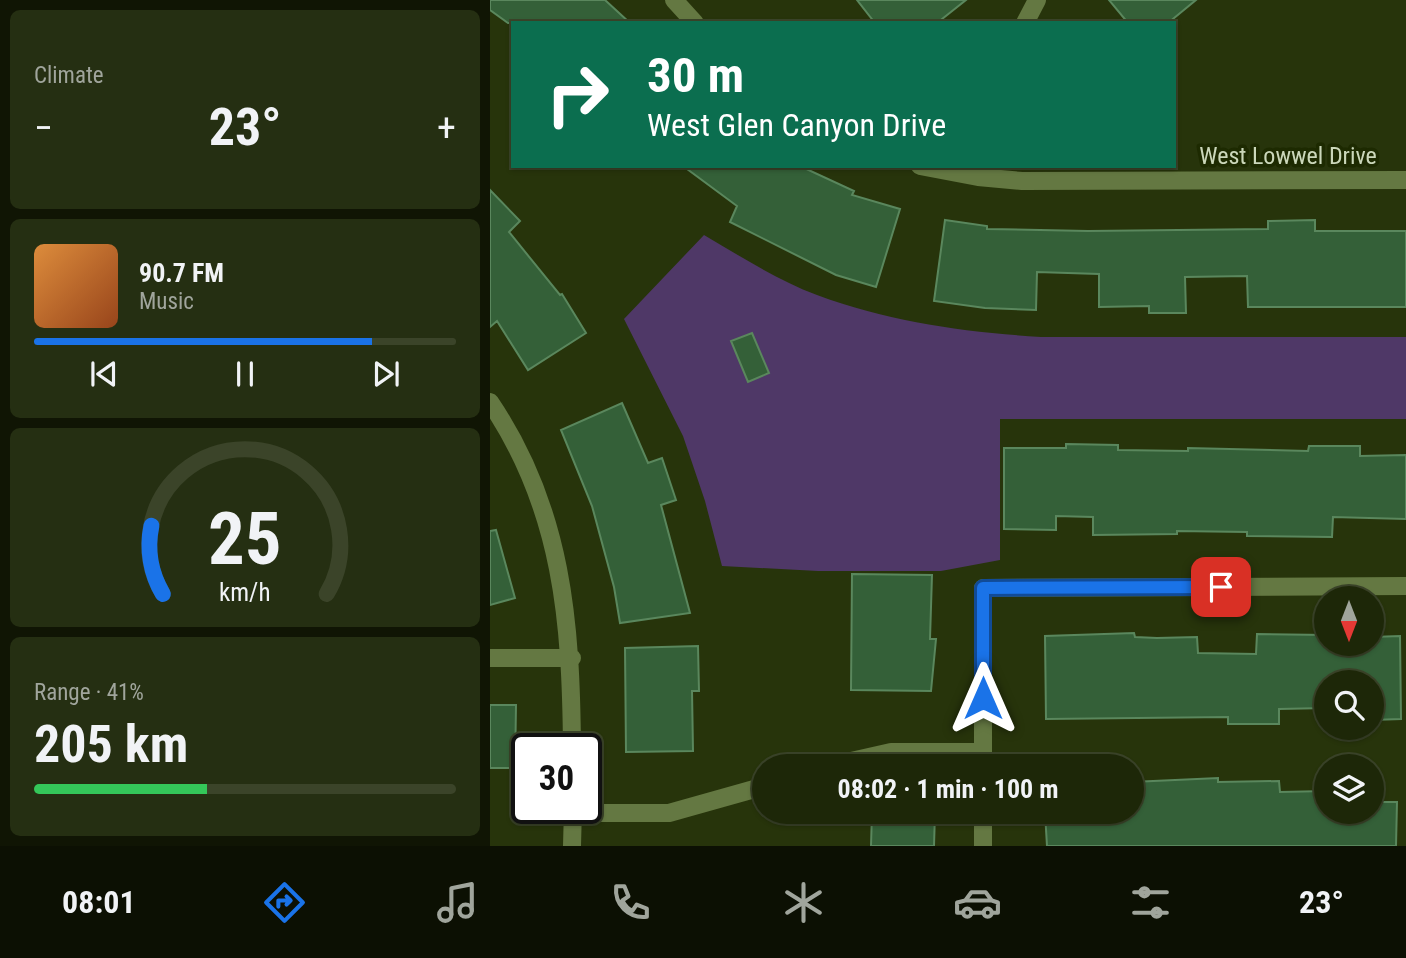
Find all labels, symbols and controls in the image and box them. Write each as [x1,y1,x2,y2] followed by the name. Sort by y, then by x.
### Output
[647,47,744,104] text: 30 m
[532,49,623,140] icon: right
[34,62,104,89] text: Climate
[209,97,281,158] text: 23°
[34,106,53,150] text: −
[437,106,456,150] text: +
[647,106,946,144] text: West Glen Canyon Drive
[1199,142,1377,170] street label: West Lowwel Drive
[139,258,224,288] text: 90.7 FM
[139,288,194,315] text: Music
[85,355,123,393] icon: previous
[226,355,264,393] icon: pause
[367,355,405,393] icon: next
[208,496,282,582] text: 25
[1191,557,1251,617] pin
[1202,568,1240,606] icon: arrive
[219,577,271,606] text: km/h
[1314,586,1384,656] north arrow
[1314,586,1384,824] map controls
[946,661,1020,735] position arrow
[1314,670,1384,740] button: search
[34,679,144,706] text: Range · 41%
[34,714,188,775] text: 205 km
[511,733,602,824] speed limit sign: 30
[1314,754,1384,824] button: layers
[838,774,1058,804] text: 08:02 · 1 min · 100 m
[260,878,309,927] icon: directions
[433,878,482,927] icon: music
[606,878,655,927] icon: phone
[779,878,828,927] icon: climate
[953,878,1002,927] icon: car
[1126,878,1175,927] icon: filters
[62,883,136,921] text: 08:01
[1299,883,1344,921] text: 23°

